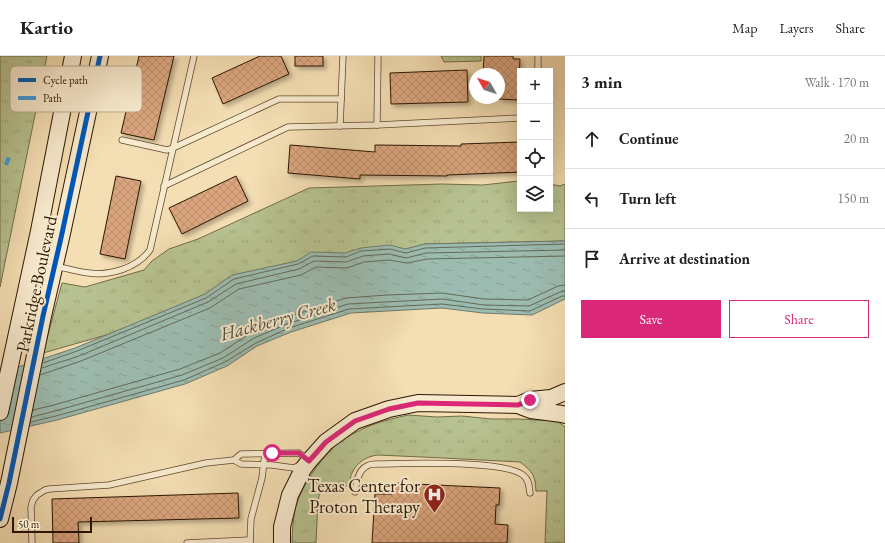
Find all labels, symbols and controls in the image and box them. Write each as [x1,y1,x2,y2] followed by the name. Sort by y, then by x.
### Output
[20,15,73,40] text: Kartio
[732,19,757,37] text: Map
[779,19,814,37] text: Layers
[836,19,865,37] text: Share
[10,66,142,112] legend
[469,68,505,104] north arrow
[517,68,553,212] map controls
[517,68,553,104] button: +
[581,71,622,93] text: 3 min
[43,73,88,87] text: Cycle path
[805,74,869,91] text: Walk · 170 m
[43,91,62,105] text: Path
[517,104,553,140] button: −
[581,128,603,150] icon: ahead
[619,129,679,148] text: Continue
[844,130,869,147] text: 20 m
[517,140,553,176] button: locate
[517,176,553,212] button: layers
[581,188,603,210] icon: left
[619,189,676,208] text: Turn left
[838,190,869,207] text: 150 m
[10,213,62,354] street label: Parkridge Boulevard
[581,248,603,270] icon: arrive
[619,249,750,268] text: Arrive at destination
[216,291,339,347] water label: Hackberry Creek
[581,300,721,338] button: Save
[729,300,869,338] button: Share
[521,391,539,409] route end
[263,444,281,462] route start
[307,474,420,518] place label: Texas Center for Proton Therapy
[422,482,448,515] hospital icon: Texas Center for Proton Therapy
[12,515,92,534] scale bar
[18,517,39,531] text: 50 m

